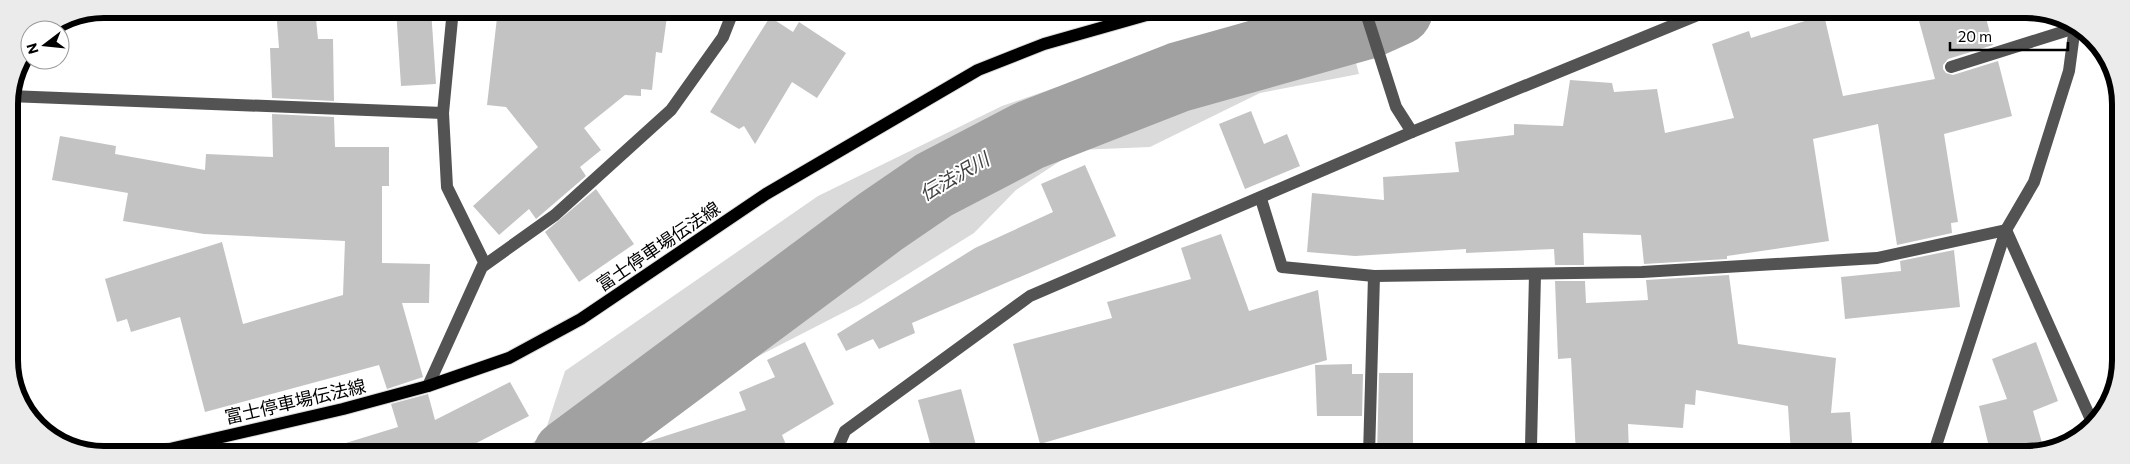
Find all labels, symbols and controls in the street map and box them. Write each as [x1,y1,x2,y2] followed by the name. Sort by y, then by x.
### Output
[20,20,70,70] north arrow
[1950,20,2068,52] scale bar
[1958,27,1992,45] text: 20 m
[22,41,42,56] text: N
[915,146,994,205] water label: 伝法沢川
[592,197,724,295] street label: 富士停車場伝法線
[222,374,368,428] street label: 富士停車場伝法線

